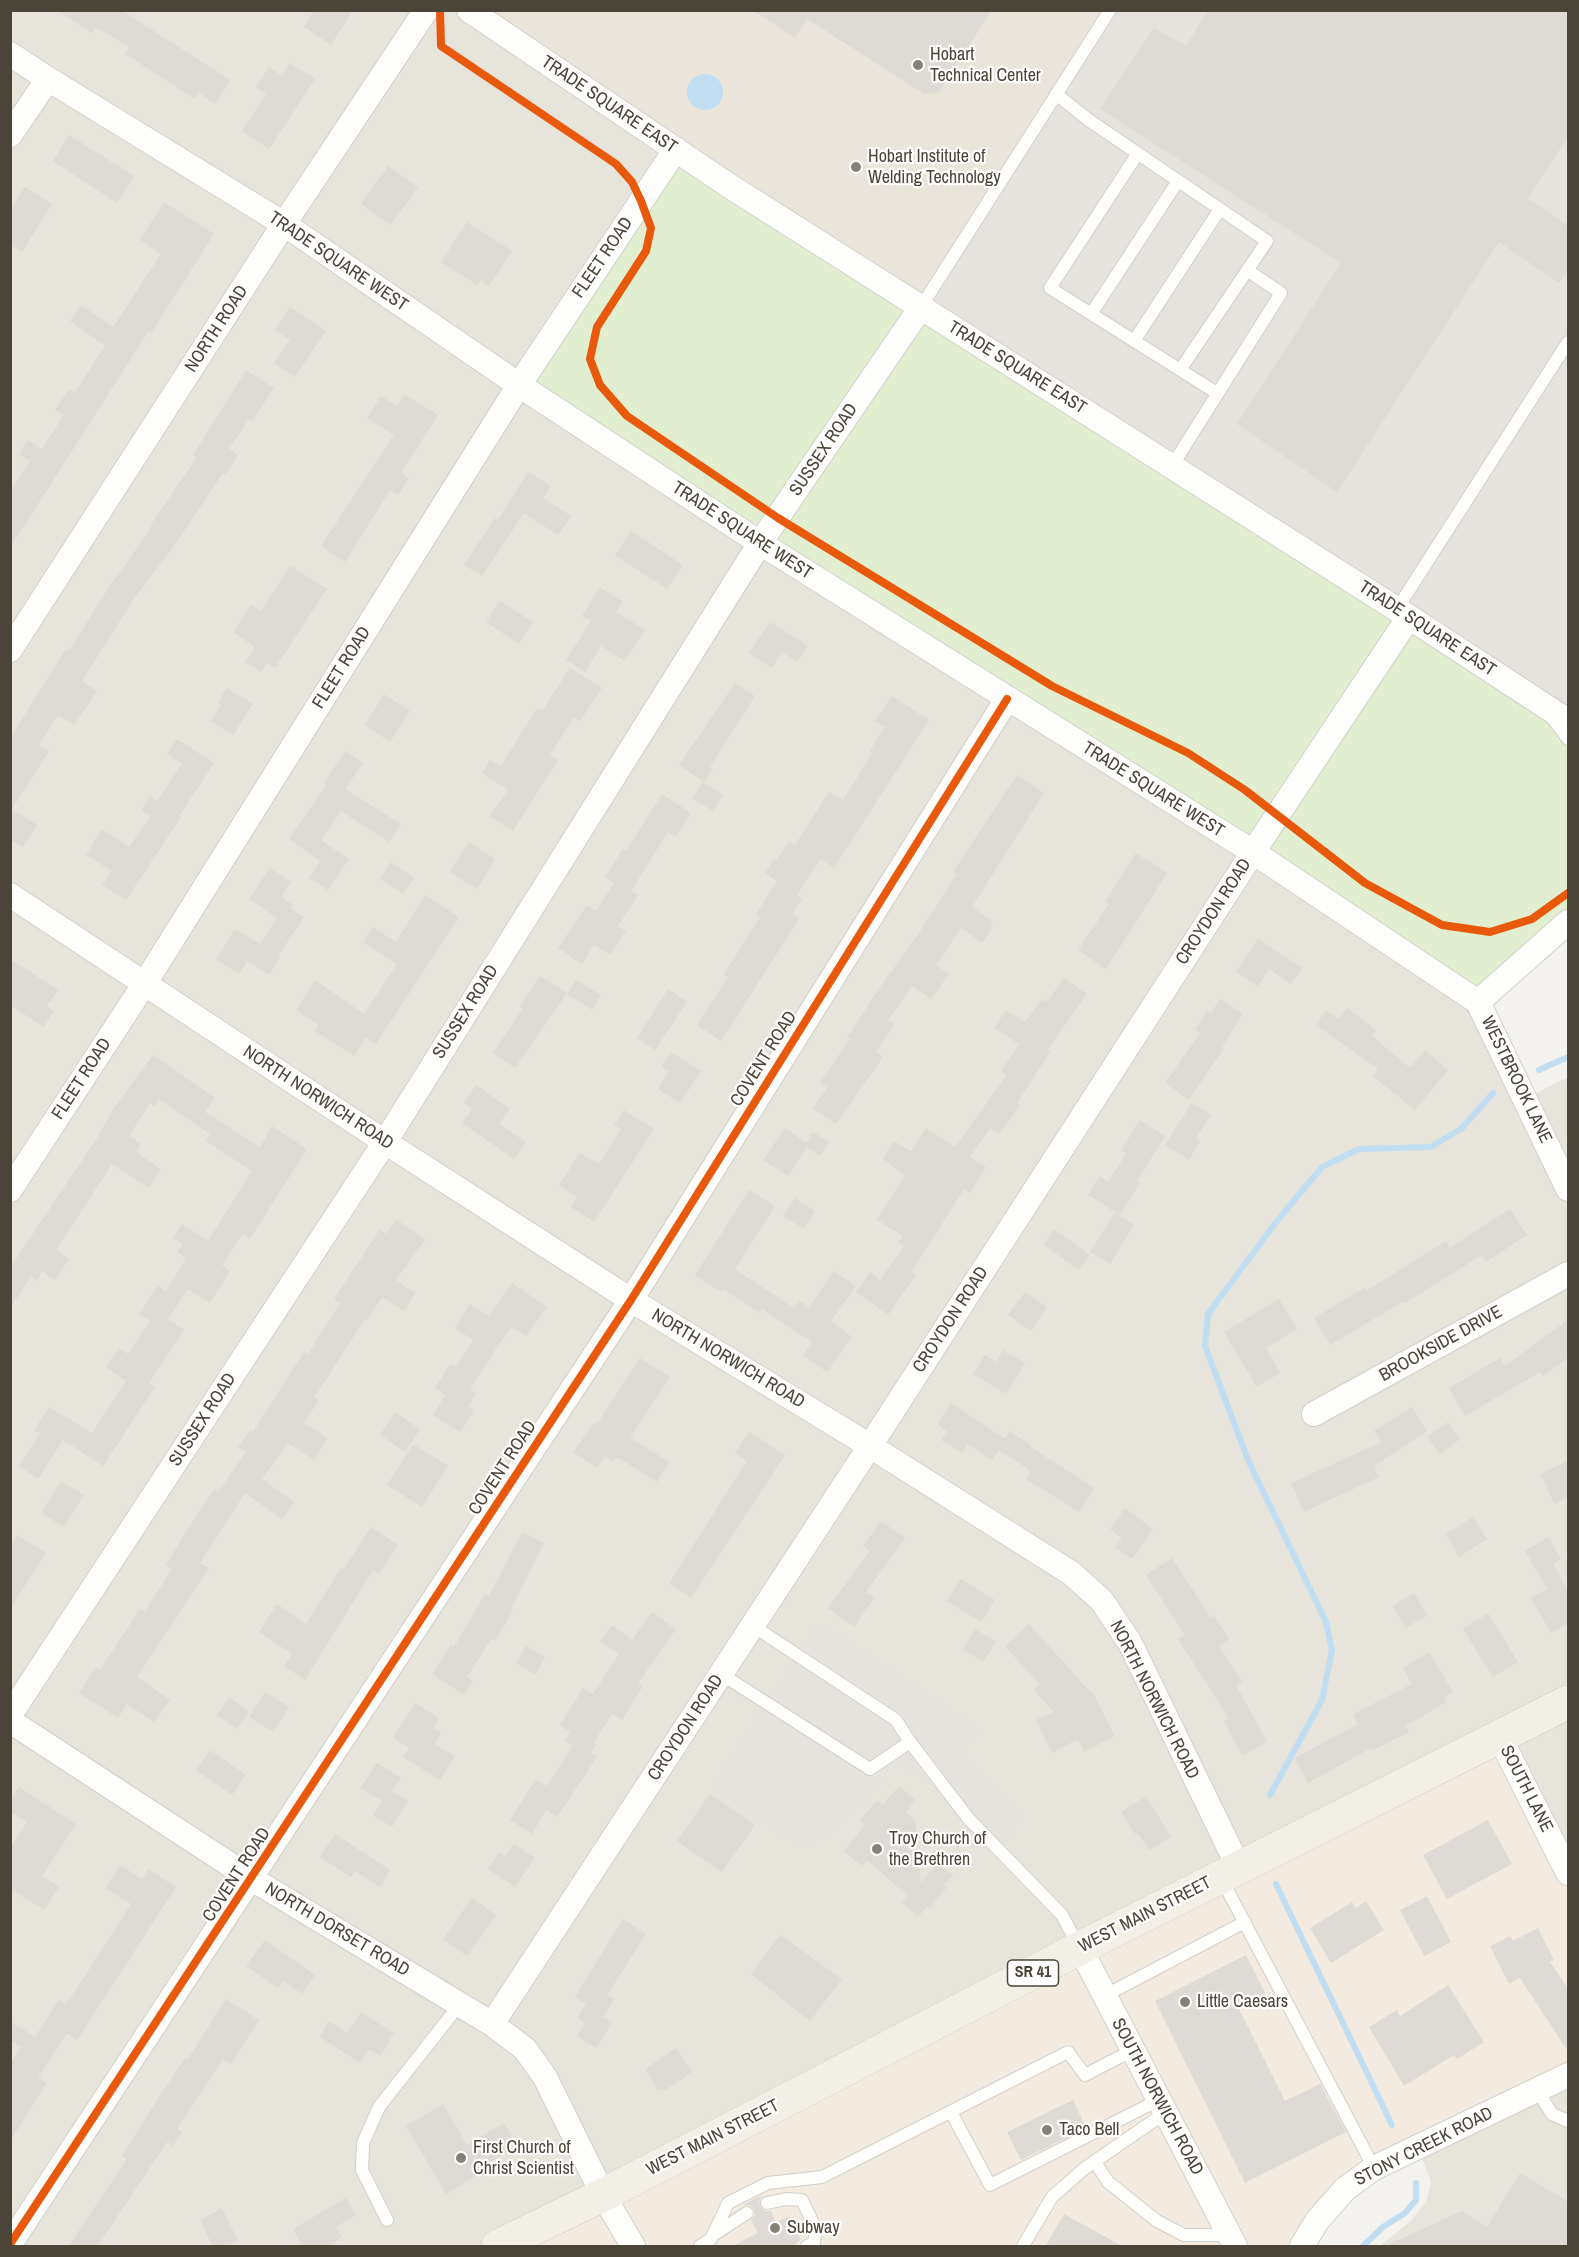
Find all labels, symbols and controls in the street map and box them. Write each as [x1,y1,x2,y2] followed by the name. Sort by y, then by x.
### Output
[930,44,1041,86] place label: Hobart Technical Center
[537,52,681,158] street label: TRADE SQUARE EAST
[911,58,925,72] marker: Hobart Technical Center
[868,146,1001,188] place label: Hobart Institute of Welding Technology
[849,160,863,174] marker: Hobart Institute of Welding Technology
[264,207,412,317] street label: TRADE SQUARE WEST
[568,214,638,302] street label: FLEET ROAD
[181,282,253,376] street label: NORTH ROAD
[944,317,1090,419] street label: TRADE SQUARE EAST
[785,400,863,500] street label: SUSSEX ROAD
[668,477,816,585] street label: TRADE SQUARE WEST
[1354,577,1500,681] street label: TRADE SQUARE EAST
[308,623,376,713] street label: FLEET ROAD
[1078,738,1228,842] street label: TRADE SQUARE WEST
[1172,855,1256,969] street label: CROYDON ROAD
[429,961,503,1063] street label: SUSSEX ROAD
[726,1007,802,1111] street label: COVENT ROAD
[1476,1013,1556,1147] street label: WESTBROOK LANE
[48,1034,116,1124] street label: FLEET ROAD
[239,1041,397,1155] street label: NORTH NORWICH ROAD
[909,1263,993,1377] street label: CROYDON ROAD
[1376,1301,1506,1387] street label: BROOKSIDE DRIVE
[647,1305,809,1413] street label: NORTH NORWICH ROAD
[165,1369,241,1471] street label: SUSSEX ROAD
[464,1417,542,1519] street label: COVENT ROAD
[1105,1617,1203,1783] street label: NORTH NORWICH ROAD
[644,1671,728,1785] street label: CROYDON ROAD
[1495,1742,1557,1836] street label: SOUTH LANE
[198,1824,276,1926] street label: COVENT ROAD
[889,1828,986,1870] place label: Troy Church of the Brethren
[870,1842,884,1856] marker: Troy Church of the Brethren
[1075,1872,1215,1958] street label: WEST MAIN STREET
[261,1878,413,1982] street label: NORTH DORSET ROAD
[1008,1960,1058,1986] road number: SR 41
[1197,1991,1288,2013] place label: Little Caesars
[1178,1995,1192,2009] marker: Little Caesars
[1107,2015,1207,2179] street label: SOUTH NORWICH ROAD
[643,2095,783,2181] street label: WEST MAIN STREET
[1351,2103,1497,2191] street label: STONY CREEK ROAD
[1059,2119,1119,2141] place label: Taco Bell
[1040,2123,1054,2137] marker: Taco Bell
[473,2137,574,2180] place label: First Church of Christ Scientist
[454,2151,468,2165] marker: First Church of Christ Scientist
[787,2217,840,2239] place label: Subway
[768,2221,782,2235] marker: Subway

